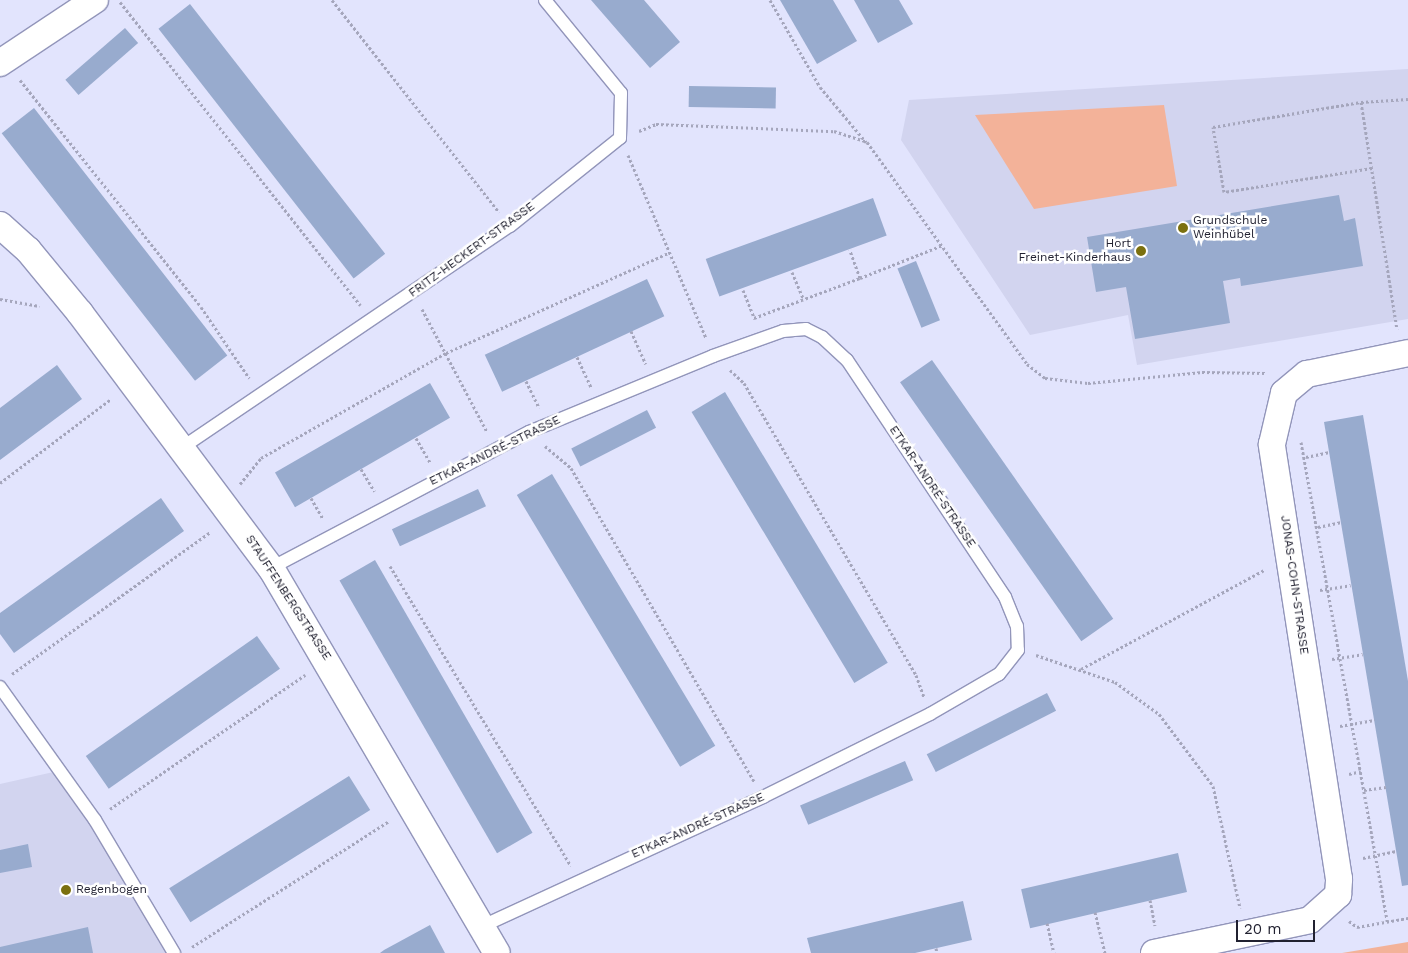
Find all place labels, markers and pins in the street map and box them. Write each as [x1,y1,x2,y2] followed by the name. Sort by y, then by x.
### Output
[1193,214,1267,242] place label: Grundschule Weinhübel
[1177,222,1189,234] marker: Grundschule Weinhübel
[1018,237,1131,265] place label: Hort Freinet-Kinderhaus
[1135,245,1147,257] marker: Hort Freinet-Kinderhaus
[76,883,147,897] place label: Regenbogen
[60,884,72,896] marker: Regenbogen

